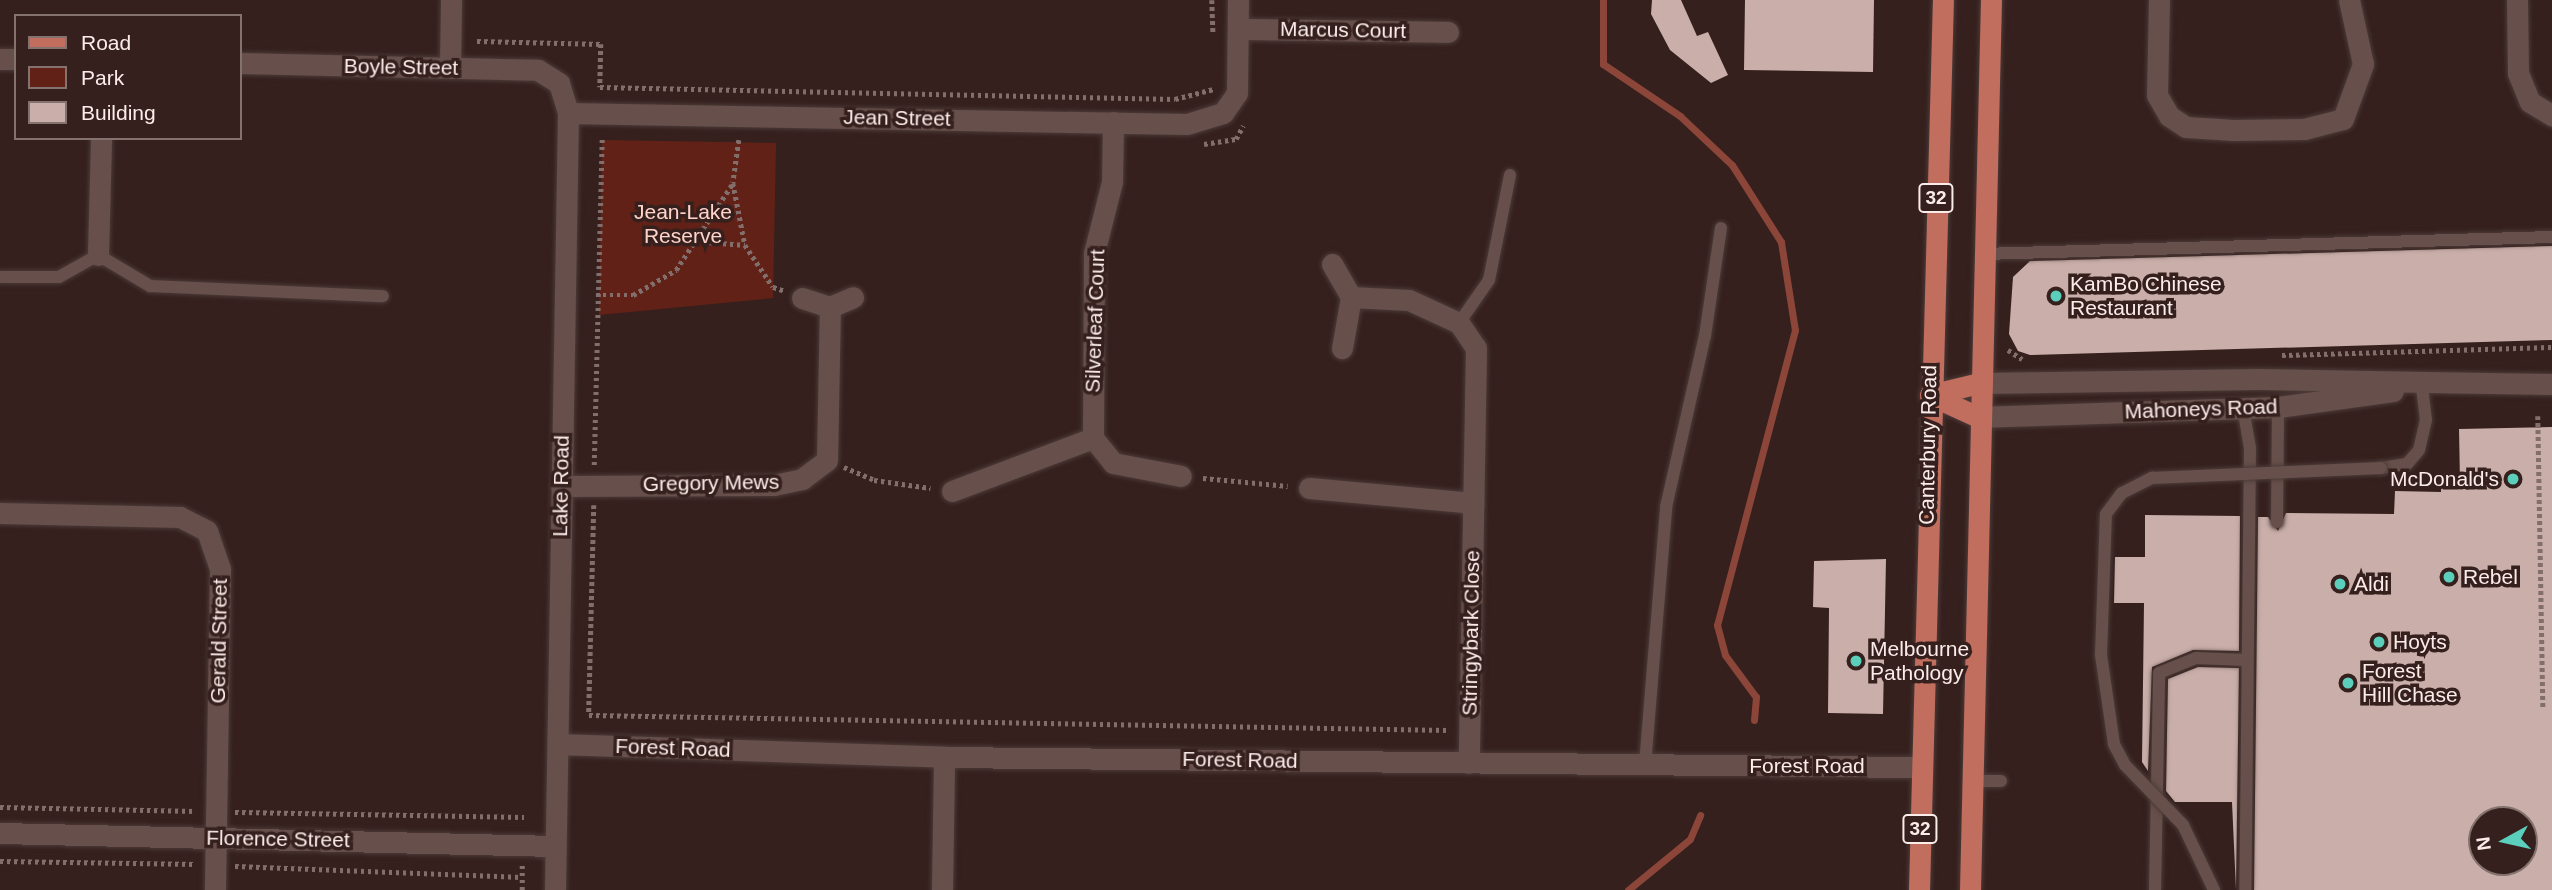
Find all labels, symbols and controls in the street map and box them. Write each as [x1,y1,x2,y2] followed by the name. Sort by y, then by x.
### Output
[14,14,242,140] legend
[1280,16,1406,44] street label: Marcus Court
[81,31,131,54] text: Road
[344,53,458,81] street label: Boyle Street
[81,66,124,89] text: Park
[81,101,156,124] text: Building
[843,104,951,132] street label: Jean Street
[1917,182,1955,214] road number: 32
[634,199,732,249] park label: Jean-Lake Reserve
[1080,249,1110,393] street label: Silverleaf Court
[2070,271,2222,321] place label: KamBo Chinese Restaurant
[2048,288,2064,304] marker: KamBo Chinese Restaurant
[1914,365,1942,525] street label: Canterbury Road
[2124,394,2278,424] street label: Mahoneys Road
[548,435,574,537] street label: Lake Road
[2390,466,2499,492] place label: McDonald's
[643,469,779,497] street label: Gregory Mews
[2505,471,2521,487] marker: McDonald's
[1457,550,1485,716] street label: Stringybark Close
[2463,564,2518,590] place label: Rebel
[2441,569,2457,585] marker: Rebel
[2354,571,2389,597] place label: Aldi
[2332,576,2348,592] marker: Aldi
[205,578,233,704] street label: Gerald Street
[2393,629,2447,655] place label: Hoyts
[2371,634,2387,650] marker: Hoyts
[1870,636,1969,686] place label: Melbourne Pathology
[1848,653,1864,669] marker: Melbourne Pathology
[2362,658,2458,708] place label: Forest Hill Chase
[2340,675,2356,691] marker: Forest Hill Chase
[615,733,731,763] street label: Forest Road
[1182,746,1298,774] street label: Forest Road
[1749,753,1865,779] street label: Forest Road
[2468,806,2538,876] north arrow
[1901,814,1939,844] road number: 32
[206,825,350,853] street label: Florence Street
[2472,835,2495,852] text: N

